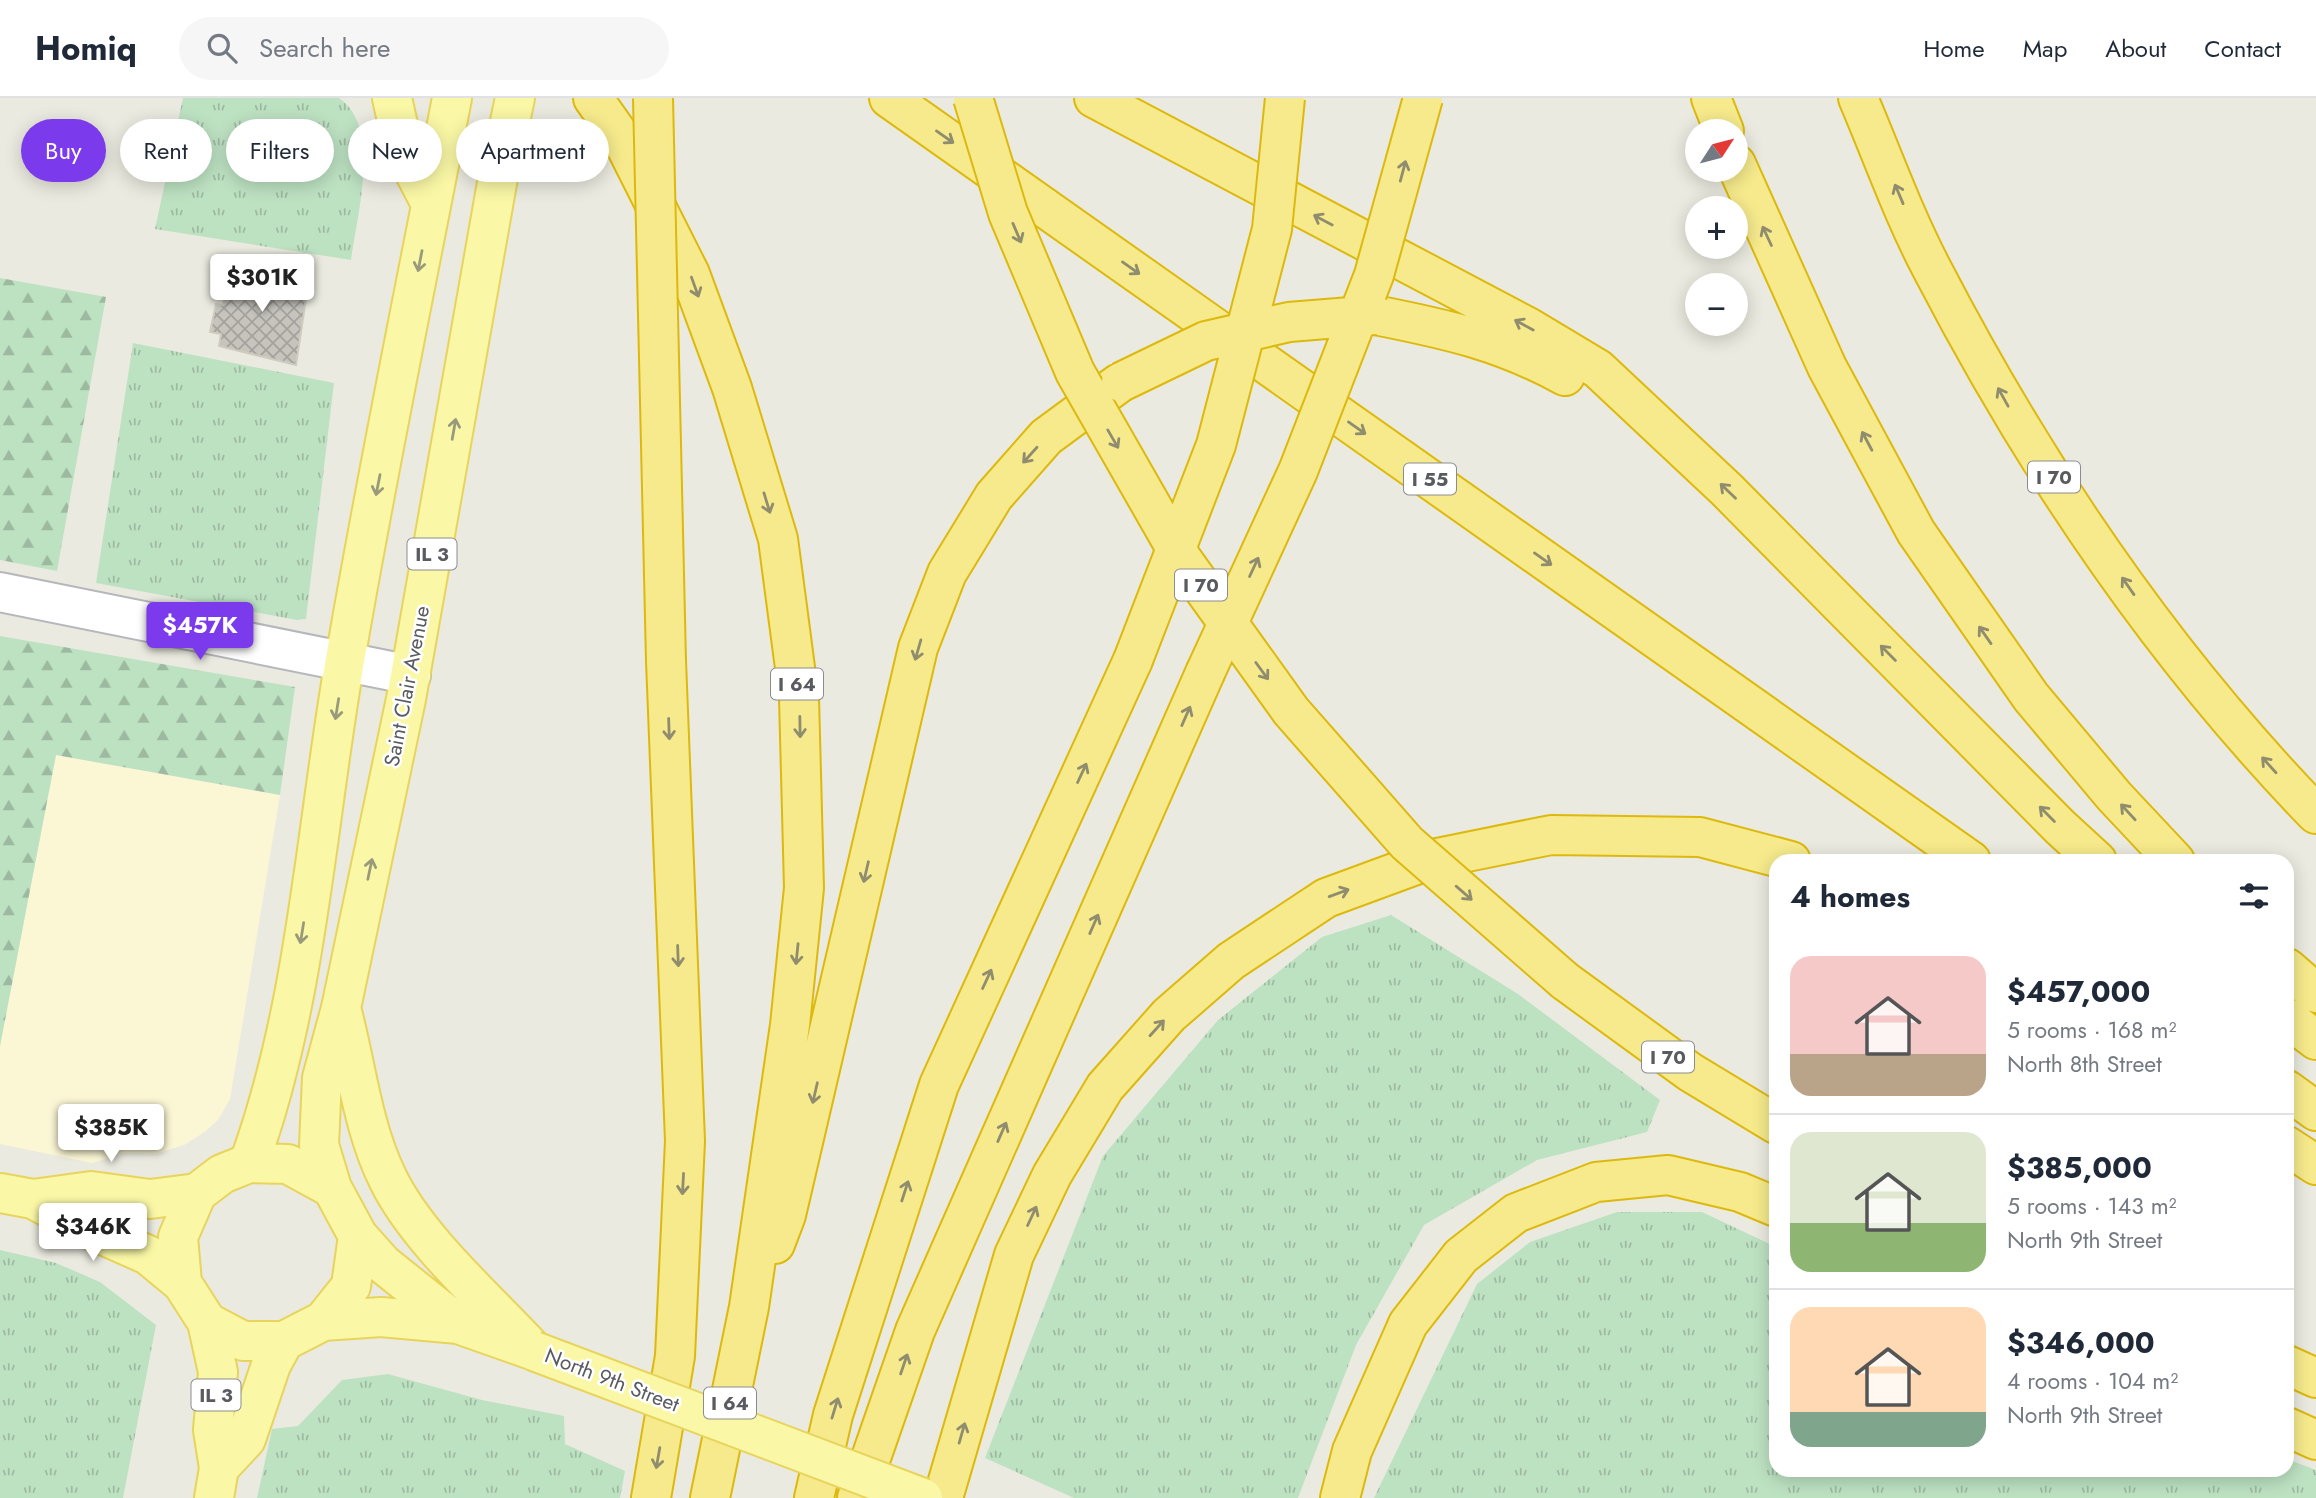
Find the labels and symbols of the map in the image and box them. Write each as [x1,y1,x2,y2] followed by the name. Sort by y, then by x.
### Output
[1685,119,1748,182] north arrow
[935,130,954,144] one-way arrow
[1397,160,1410,183] one-way arrow
[1892,184,1905,205] one-way arrow
[1313,212,1334,226] one-way arrow
[1011,222,1024,243] one-way arrow
[1760,226,1773,248] one-way arrow
[413,249,427,272] one-way arrow
[213,254,311,314] pin: $301K
[1121,261,1140,275] one-way arrow
[690,275,702,297] one-way arrow
[1515,318,1535,332] one-way arrow
[1996,387,2010,407] one-way arrow
[448,418,461,441] one-way arrow
[1347,421,1366,435] one-way arrow
[1106,428,1120,448] one-way arrow
[1860,431,1873,452] one-way arrow
[1022,446,1039,463] one-way arrow
[2028,462,2080,492] road number: I 70
[1404,464,1456,494] road number: I 55
[371,473,384,496] one-way arrow
[1719,482,1736,499] one-way arrow
[761,491,774,513] one-way arrow
[408,538,457,569] road number: IL 3
[1533,552,1552,566] one-way arrow
[1248,556,1261,578] one-way arrow
[1175,570,1227,600] road number: I 70
[2121,577,2135,596] one-way arrow
[151,602,249,662] pin: $457K
[377,603,437,769] street label: Saint Clair Avenue
[1978,626,1992,645] one-way arrow
[911,639,924,661] one-way arrow
[1879,644,1896,661] one-way arrow
[1255,661,1270,680] one-way arrow
[771,668,823,699] road number: I 64
[330,697,343,719] one-way arrow
[1180,706,1193,727] one-way arrow
[793,715,807,738] one-way arrow
[662,717,675,740] one-way arrow
[2261,756,2277,774] one-way arrow
[1076,762,1089,784] one-way arrow
[2120,803,2136,821] one-way arrow
[2039,806,2056,823] one-way arrow
[364,858,378,881] one-way arrow
[859,860,872,882] one-way arrow
[1455,885,1473,901] one-way arrow
[1327,886,1349,898] one-way arrow
[1088,914,1101,935] one-way arrow
[295,921,308,944] one-way arrow
[790,942,803,965] one-way arrow
[671,945,684,968] one-way arrow
[981,969,994,991] one-way arrow
[1149,1020,1166,1037] one-way arrow
[1642,1042,1694,1072] road number: I 70
[807,1081,821,1104] one-way arrow
[62,1104,160,1164] pin: $385K
[996,1122,1009,1143] one-way arrow
[677,1172,690,1195] one-way arrow
[899,1180,912,1202] one-way arrow
[44,1204,142,1263] pin: $346K
[1026,1206,1039,1228] one-way arrow
[540,1341,684,1419] street label: North 9th Street
[898,1353,911,1375] one-way arrow
[192,1380,241,1410] road number: IL 3
[704,1387,756,1418] road number: I 64
[830,1397,843,1419] one-way arrow
[957,1422,970,1444] one-way arrow
[651,1447,664,1469] one-way arrow

